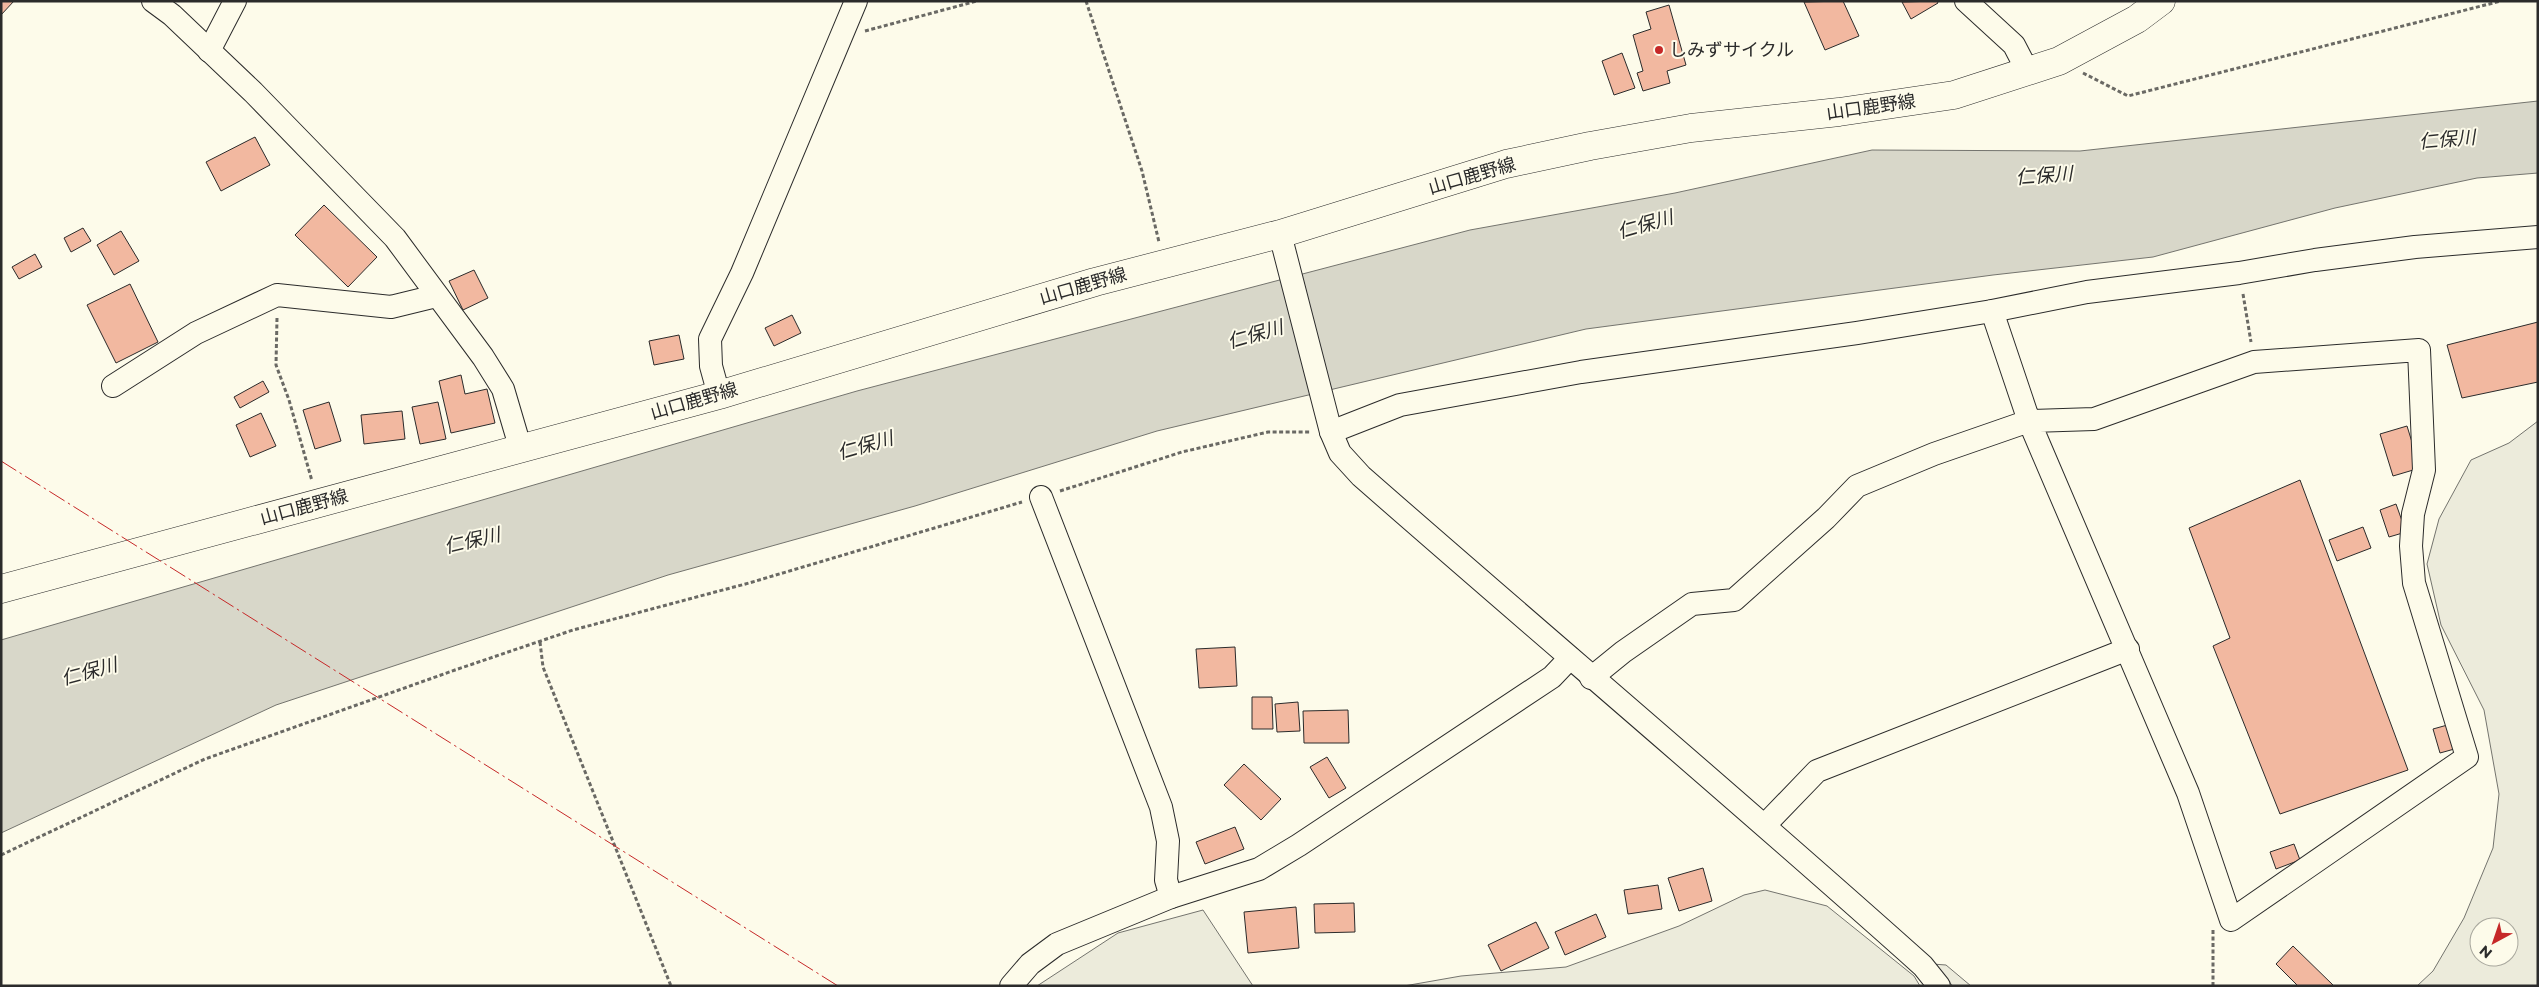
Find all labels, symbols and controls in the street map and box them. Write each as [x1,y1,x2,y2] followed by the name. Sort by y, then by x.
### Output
[1669,39,1794,61] place label: しみずサイクル
[1653,44,1665,56] marker: しみずサイクル
[1825,90,1917,124] street label: 山口鹿野線
[2418,125,2478,153] water label: 仁保川
[1426,153,1518,199] street label: 山口鹿野線
[2015,162,2075,189] water label: 仁保川
[1615,205,1678,243] water label: 仁保川
[1037,263,1129,309] street label: 山口鹿野線
[1225,315,1288,353] water label: 仁保川
[648,378,740,424] street label: 山口鹿野線
[835,426,898,464] water label: 仁保川
[258,485,350,529] street label: 山口鹿野線
[442,522,504,558] water label: 仁保川
[59,652,122,690] water label: 仁保川
[2469,917,2519,967] north arrow
[2476,941,2496,962] text: N

